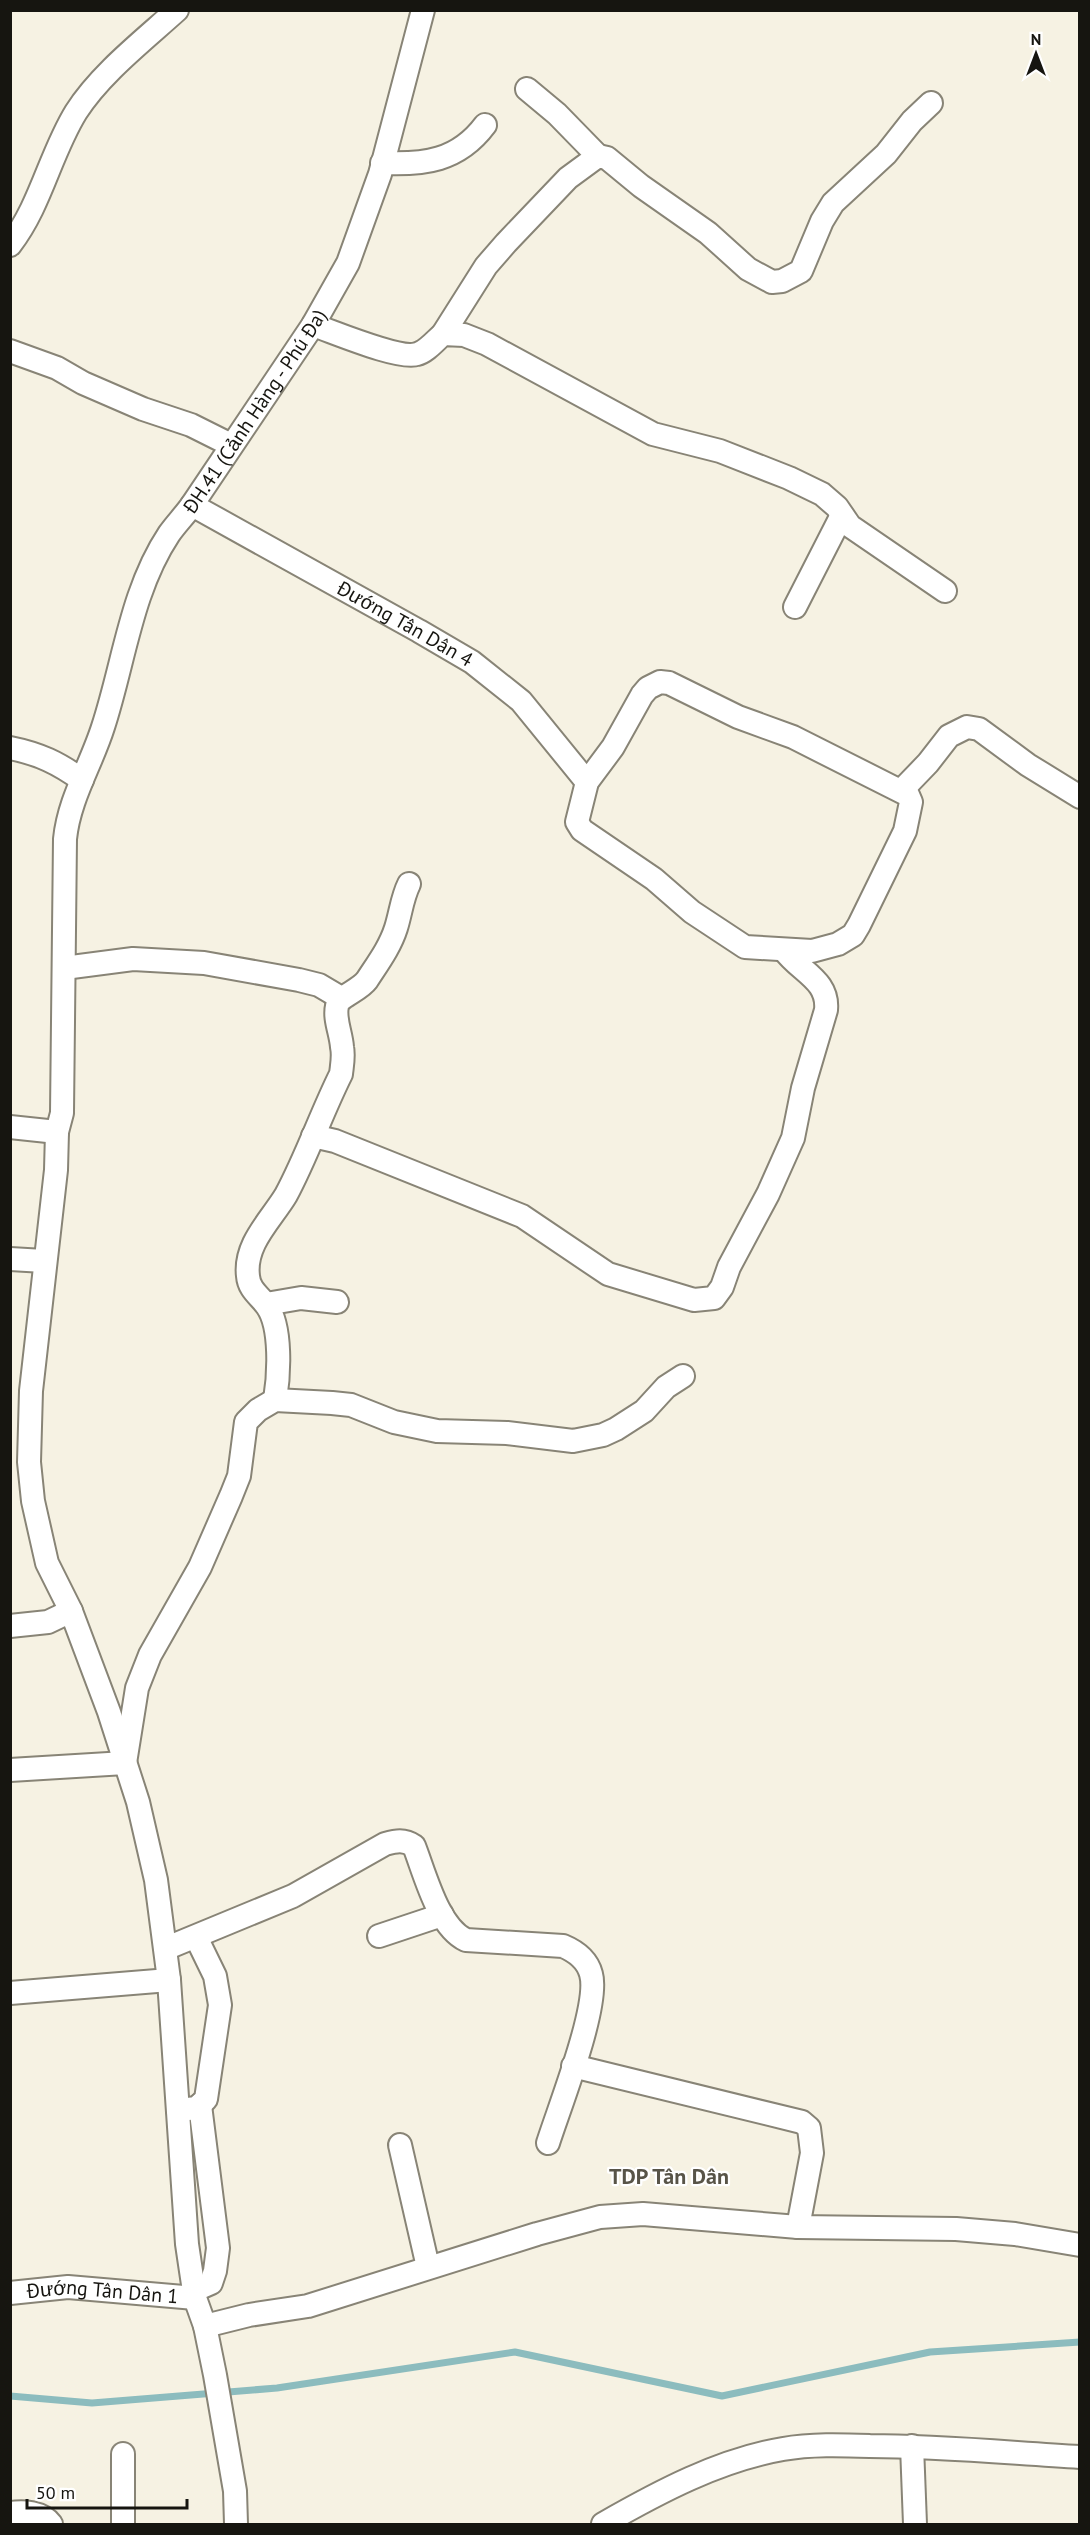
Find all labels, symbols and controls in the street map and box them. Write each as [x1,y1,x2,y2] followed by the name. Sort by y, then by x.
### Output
[1006,24,1066,84] north arrow
[1031,29,1041,49] text: N
[177,305,332,519] street label: ĐH.41 (Cảnh Hàng - Phú Đa)
[332,575,478,673] street label: Đướng Tân Dân 4
[609,2162,729,2190] district label: TDP Tân Dân
[25,2274,179,2310] street label: Đướng Tân Dân 1
[27,2472,188,2510] scale bar
[36,2481,75,2504] text: 50 m

